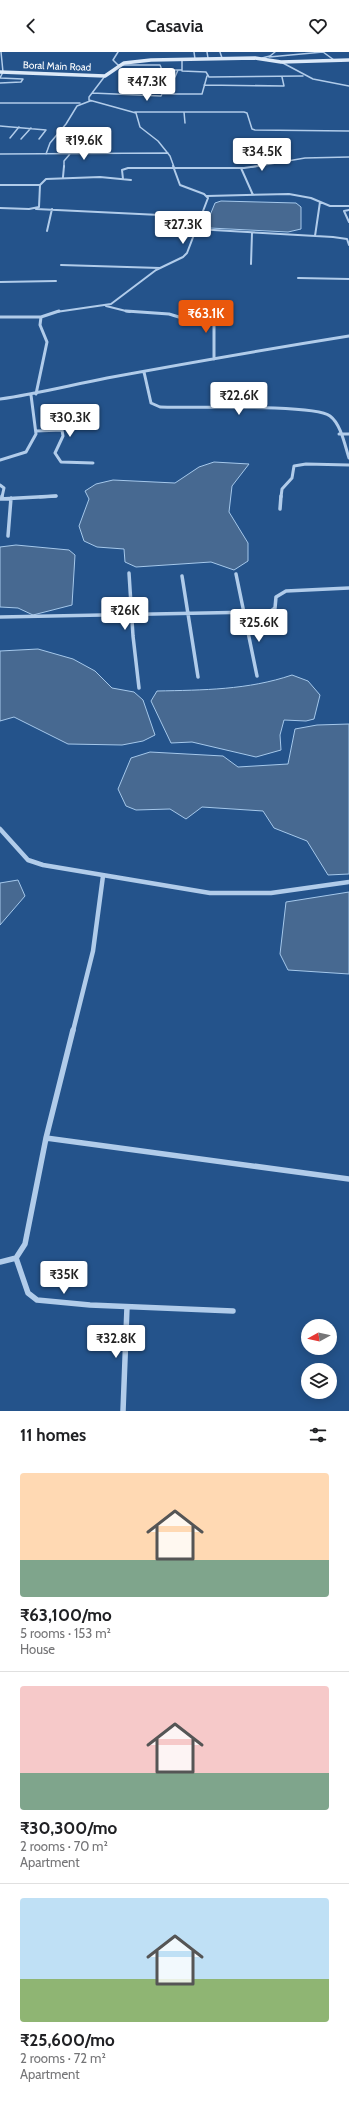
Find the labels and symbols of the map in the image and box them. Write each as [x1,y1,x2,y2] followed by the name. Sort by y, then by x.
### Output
[23,58,91,74] street label: Boral Main Road
[114,68,180,102] pin: ₹47.3K
[51,127,117,161] pin: ₹19.6K
[229,138,295,172] pin: ₹34.5K
[150,211,216,245] pin: ₹27.3K
[173,300,239,334] pin: ₹63.1K
[206,382,272,416] pin: ₹22.6K
[37,404,103,438] pin: ₹30.3K
[101,597,149,631] pin: ₹26K
[226,609,292,643] pin: ₹25.6K
[40,1261,88,1295] pin: ₹35K
[301,1319,337,1355] north arrow
[83,1325,149,1359] pin: ₹32.8K

